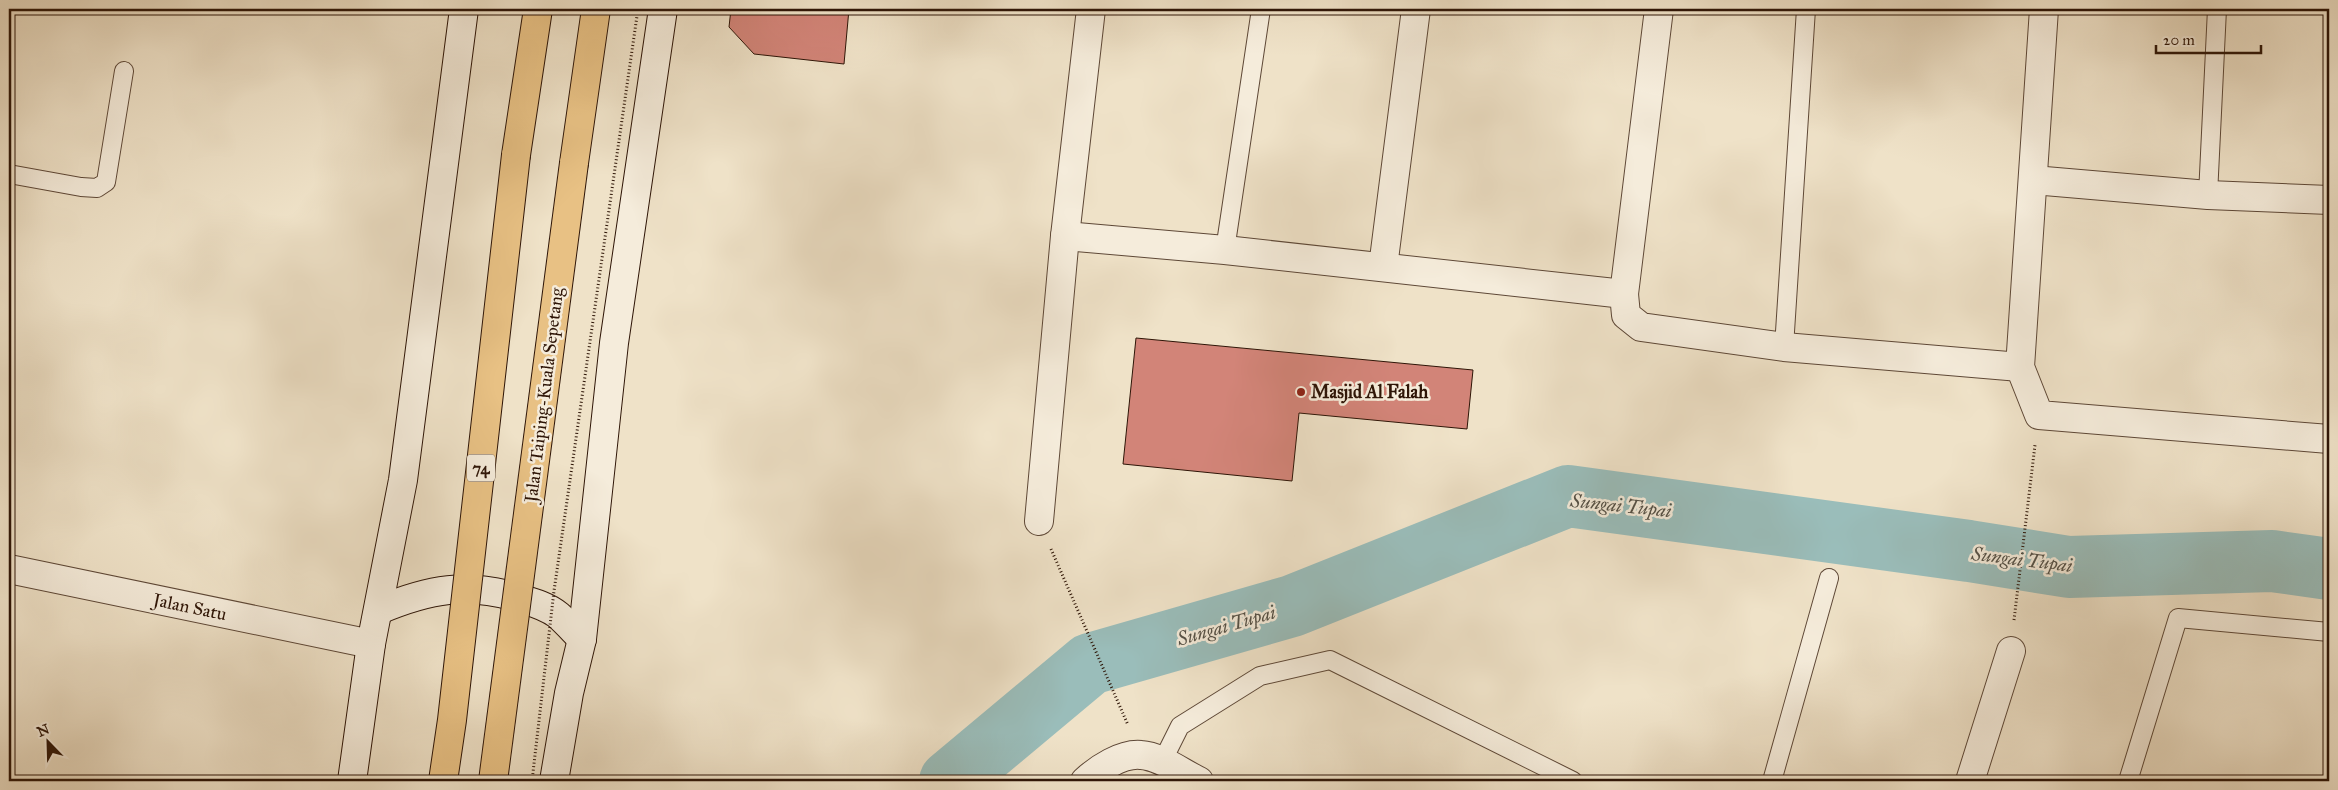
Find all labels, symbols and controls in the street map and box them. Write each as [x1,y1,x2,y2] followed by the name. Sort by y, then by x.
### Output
[2156,22,2260,54] scale bar
[2163,31,2195,49] text: 20 m
[520,286,569,506] street label: Jalan Taiping-Kuala Sepetang
[1311,381,1429,404] place label: Masjid Al Falah
[1295,386,1307,398] marker: Masjid Al Falah
[467,454,495,482] road number: 74
[1568,489,1673,523] water label: Sungai Tupai
[1969,542,2074,578] water label: Sungai Tupai
[149,588,229,627] street label: Jalan Satu
[1173,600,1279,652] water label: Sungai Tupai
[22,718,72,768] north arrow
[34,720,52,741] text: N

